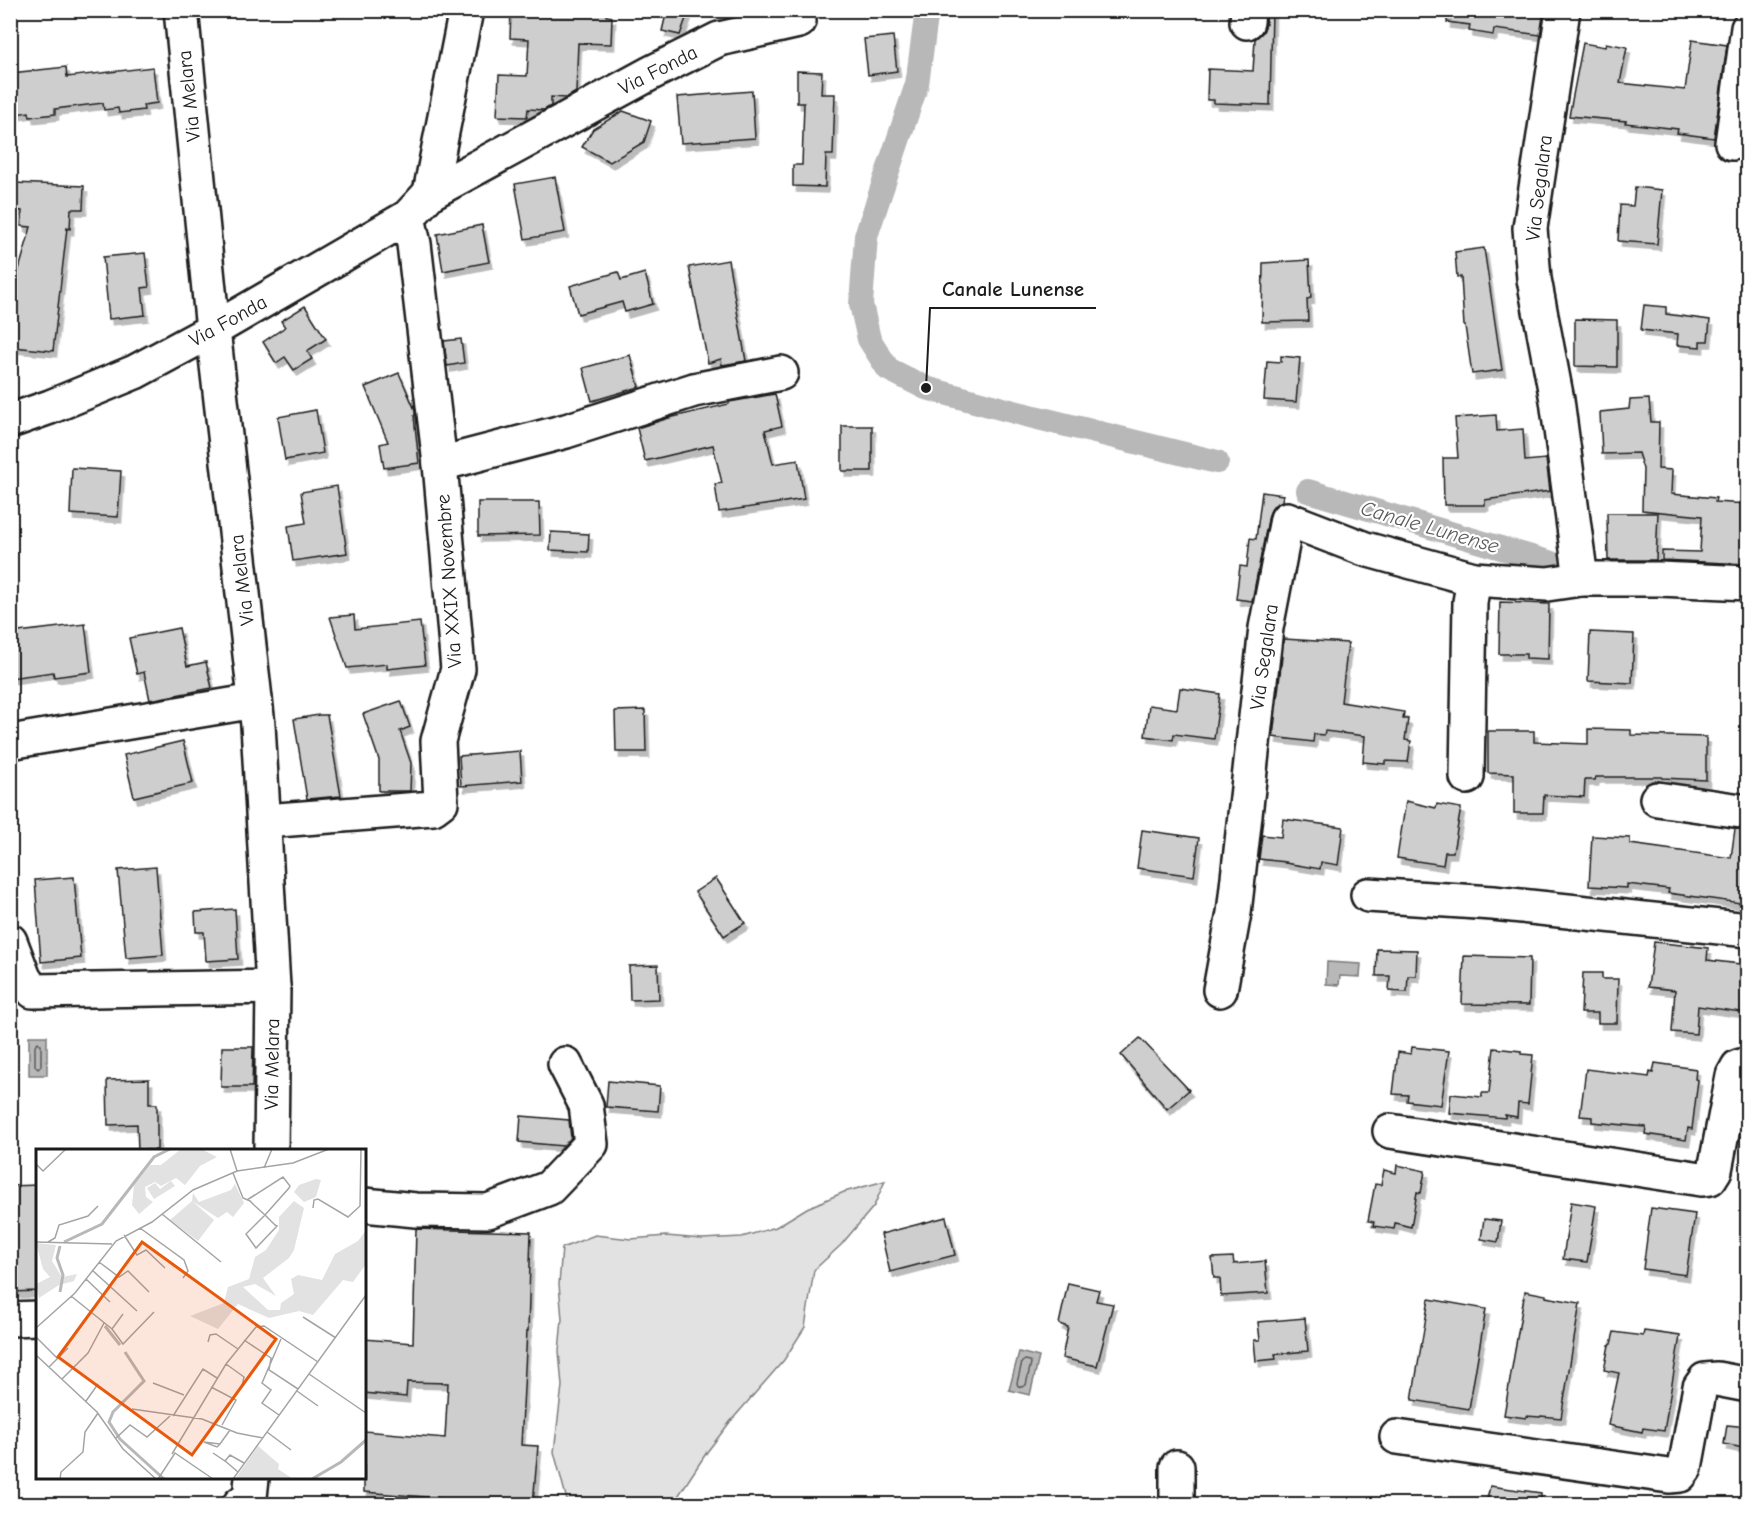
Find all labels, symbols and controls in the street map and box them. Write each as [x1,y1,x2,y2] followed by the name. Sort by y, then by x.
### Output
[615,40,701,100] street label: Via Fonda
[173,49,205,143] street label: Via Melara
[1521,134,1557,242] street label: Via Segalara
[930,269,1096,308] callout: Canale Lunense
[942,277,1084,301] text: Canale Lunense
[185,290,271,352] street label: Via Fonda
[431,493,467,669] street label: Via XXIX Novembre
[1358,496,1502,558] water label: Canale Lunense
[225,533,259,627] street label: Via Melara
[1245,603,1283,711] street label: Via Segalara
[260,1018,284,1110] street label: Via Melara
[36,1149,366,1479] inset map

